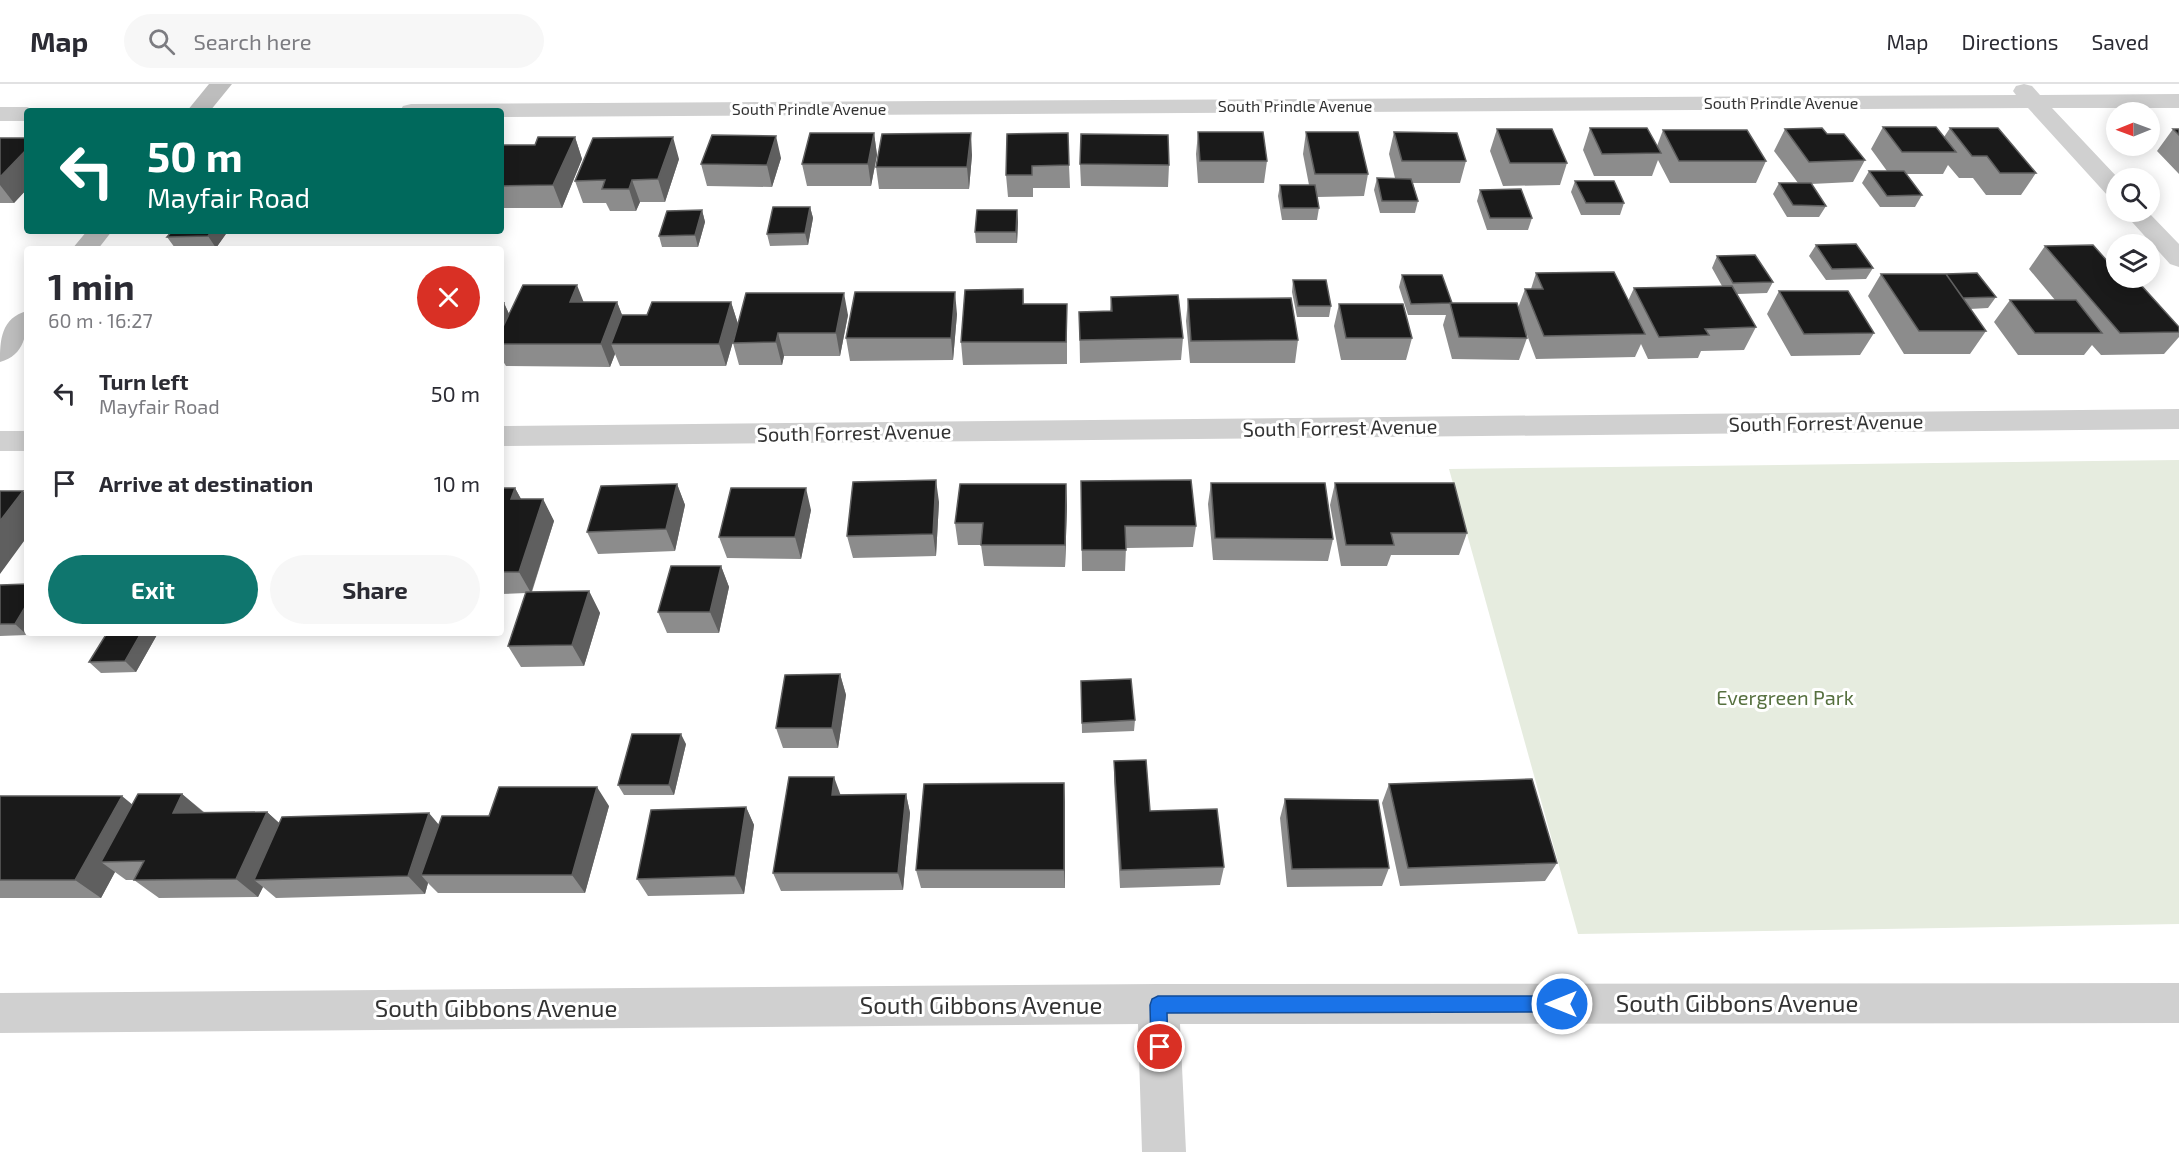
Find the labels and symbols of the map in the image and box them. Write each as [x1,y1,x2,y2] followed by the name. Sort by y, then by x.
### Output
[1704,93,1858,112] street label: South Prindle Avenue
[1218,96,1372,115] street label: South Prindle Avenue
[732,99,886,118] street label: South Prindle Avenue
[2106,102,2160,156] north arrow
[1728,408,1924,436] street label: South Forrest Avenue
[1242,413,1438,441] street label: South Forrest Avenue
[756,418,952,446] street label: South Forrest Avenue
[1716,685,1854,709] park label: Evergreen Park
[1530,972,1594,1036] position arrow
[1616,988,1858,1017] street label: South Gibbons Avenue
[860,990,1102,1019] street label: South Gibbons Avenue
[375,993,617,1022] street label: South Gibbons Avenue
[1134,1021,1185,1072] pin

